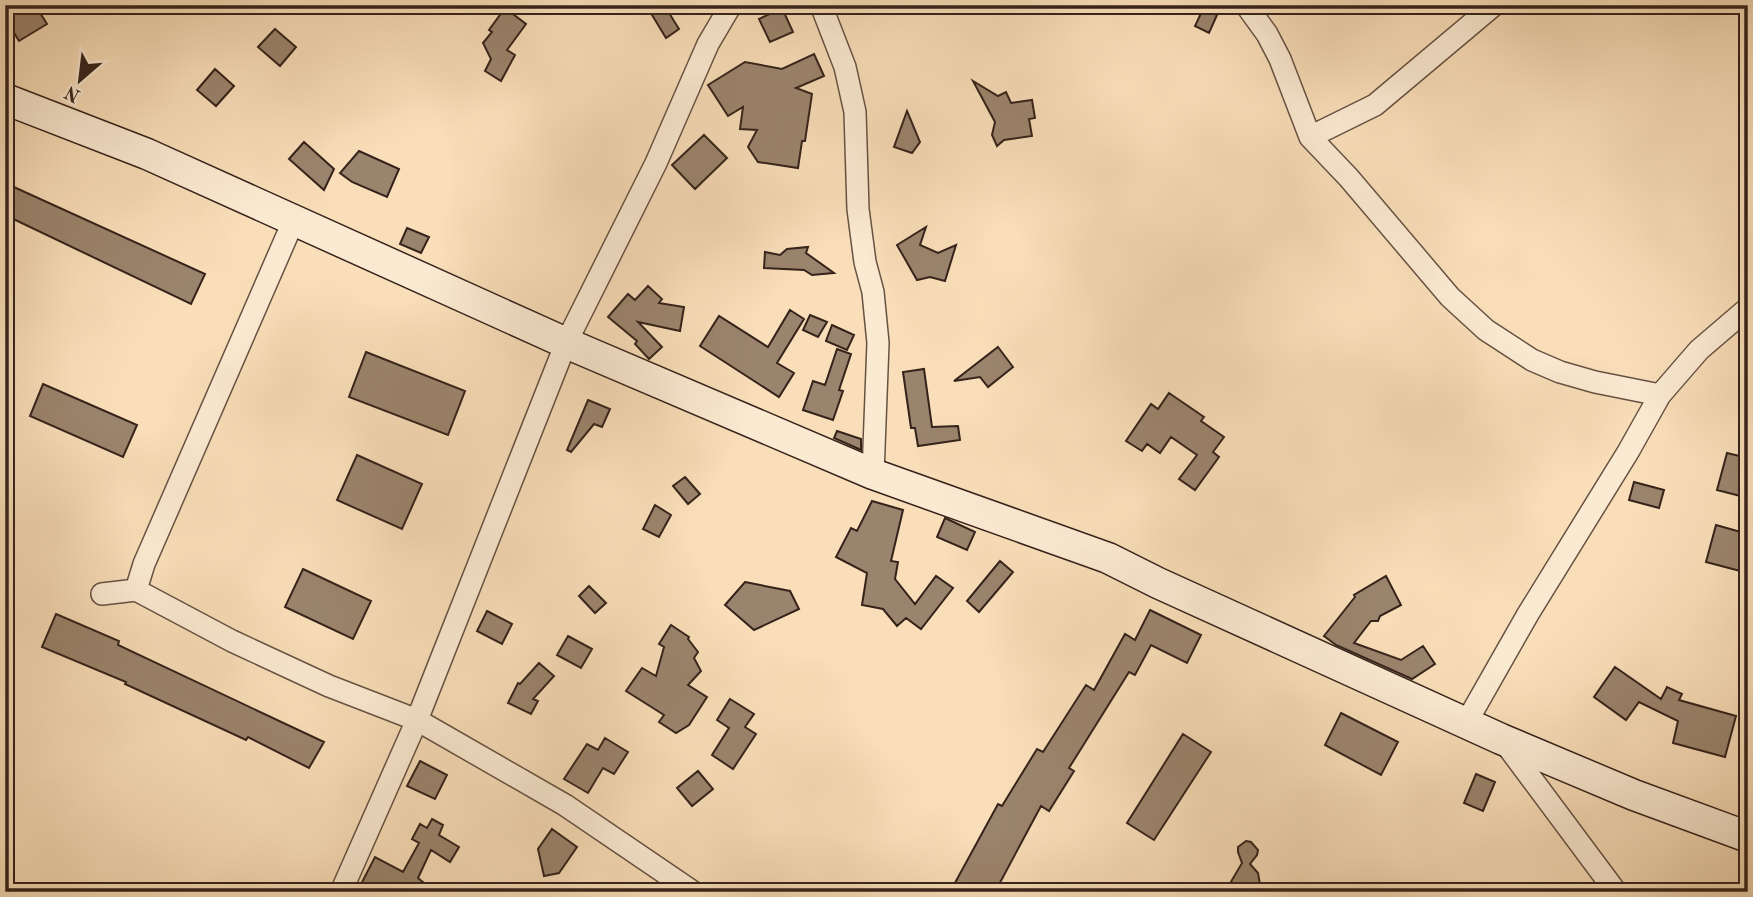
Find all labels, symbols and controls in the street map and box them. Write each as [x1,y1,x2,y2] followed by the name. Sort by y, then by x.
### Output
[46,46,116,116] north arrow
[62,81,84,105] text: N

